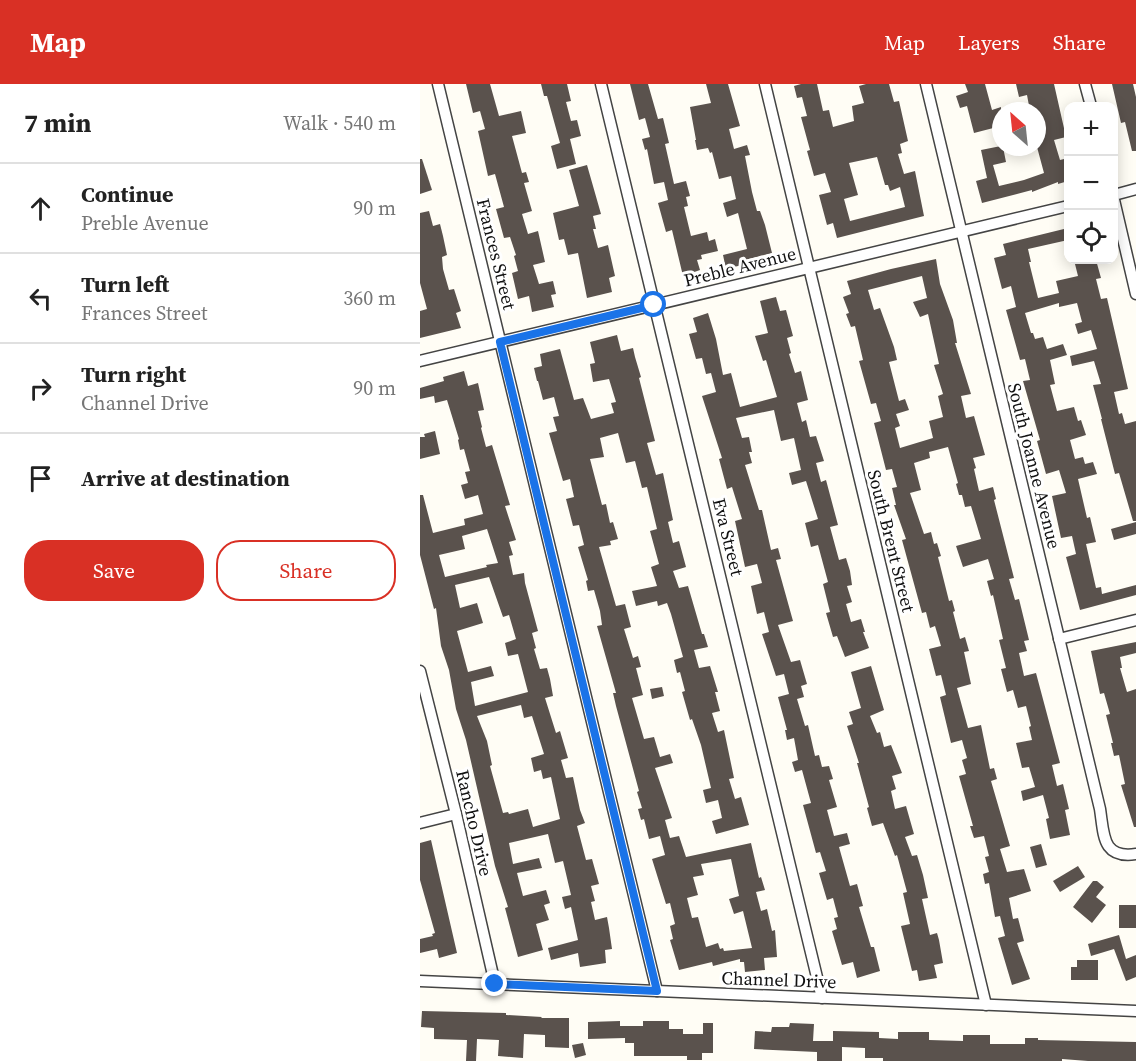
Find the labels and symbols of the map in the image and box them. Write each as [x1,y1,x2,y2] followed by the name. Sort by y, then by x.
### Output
[992,102,1046,156] north arrow
[471,196,522,312] street label: Frances Street
[681,240,799,293] street label: Preble Avenue
[640,291,666,317] route start
[1002,380,1067,551] street label: South Joanne Avenue
[862,467,921,615] street label: South Brent Street
[707,495,750,578] street label: Eva Street
[450,767,499,879] street label: Rancho Drive
[721,965,837,994] street label: Channel Drive
[481,970,507,996] route end

